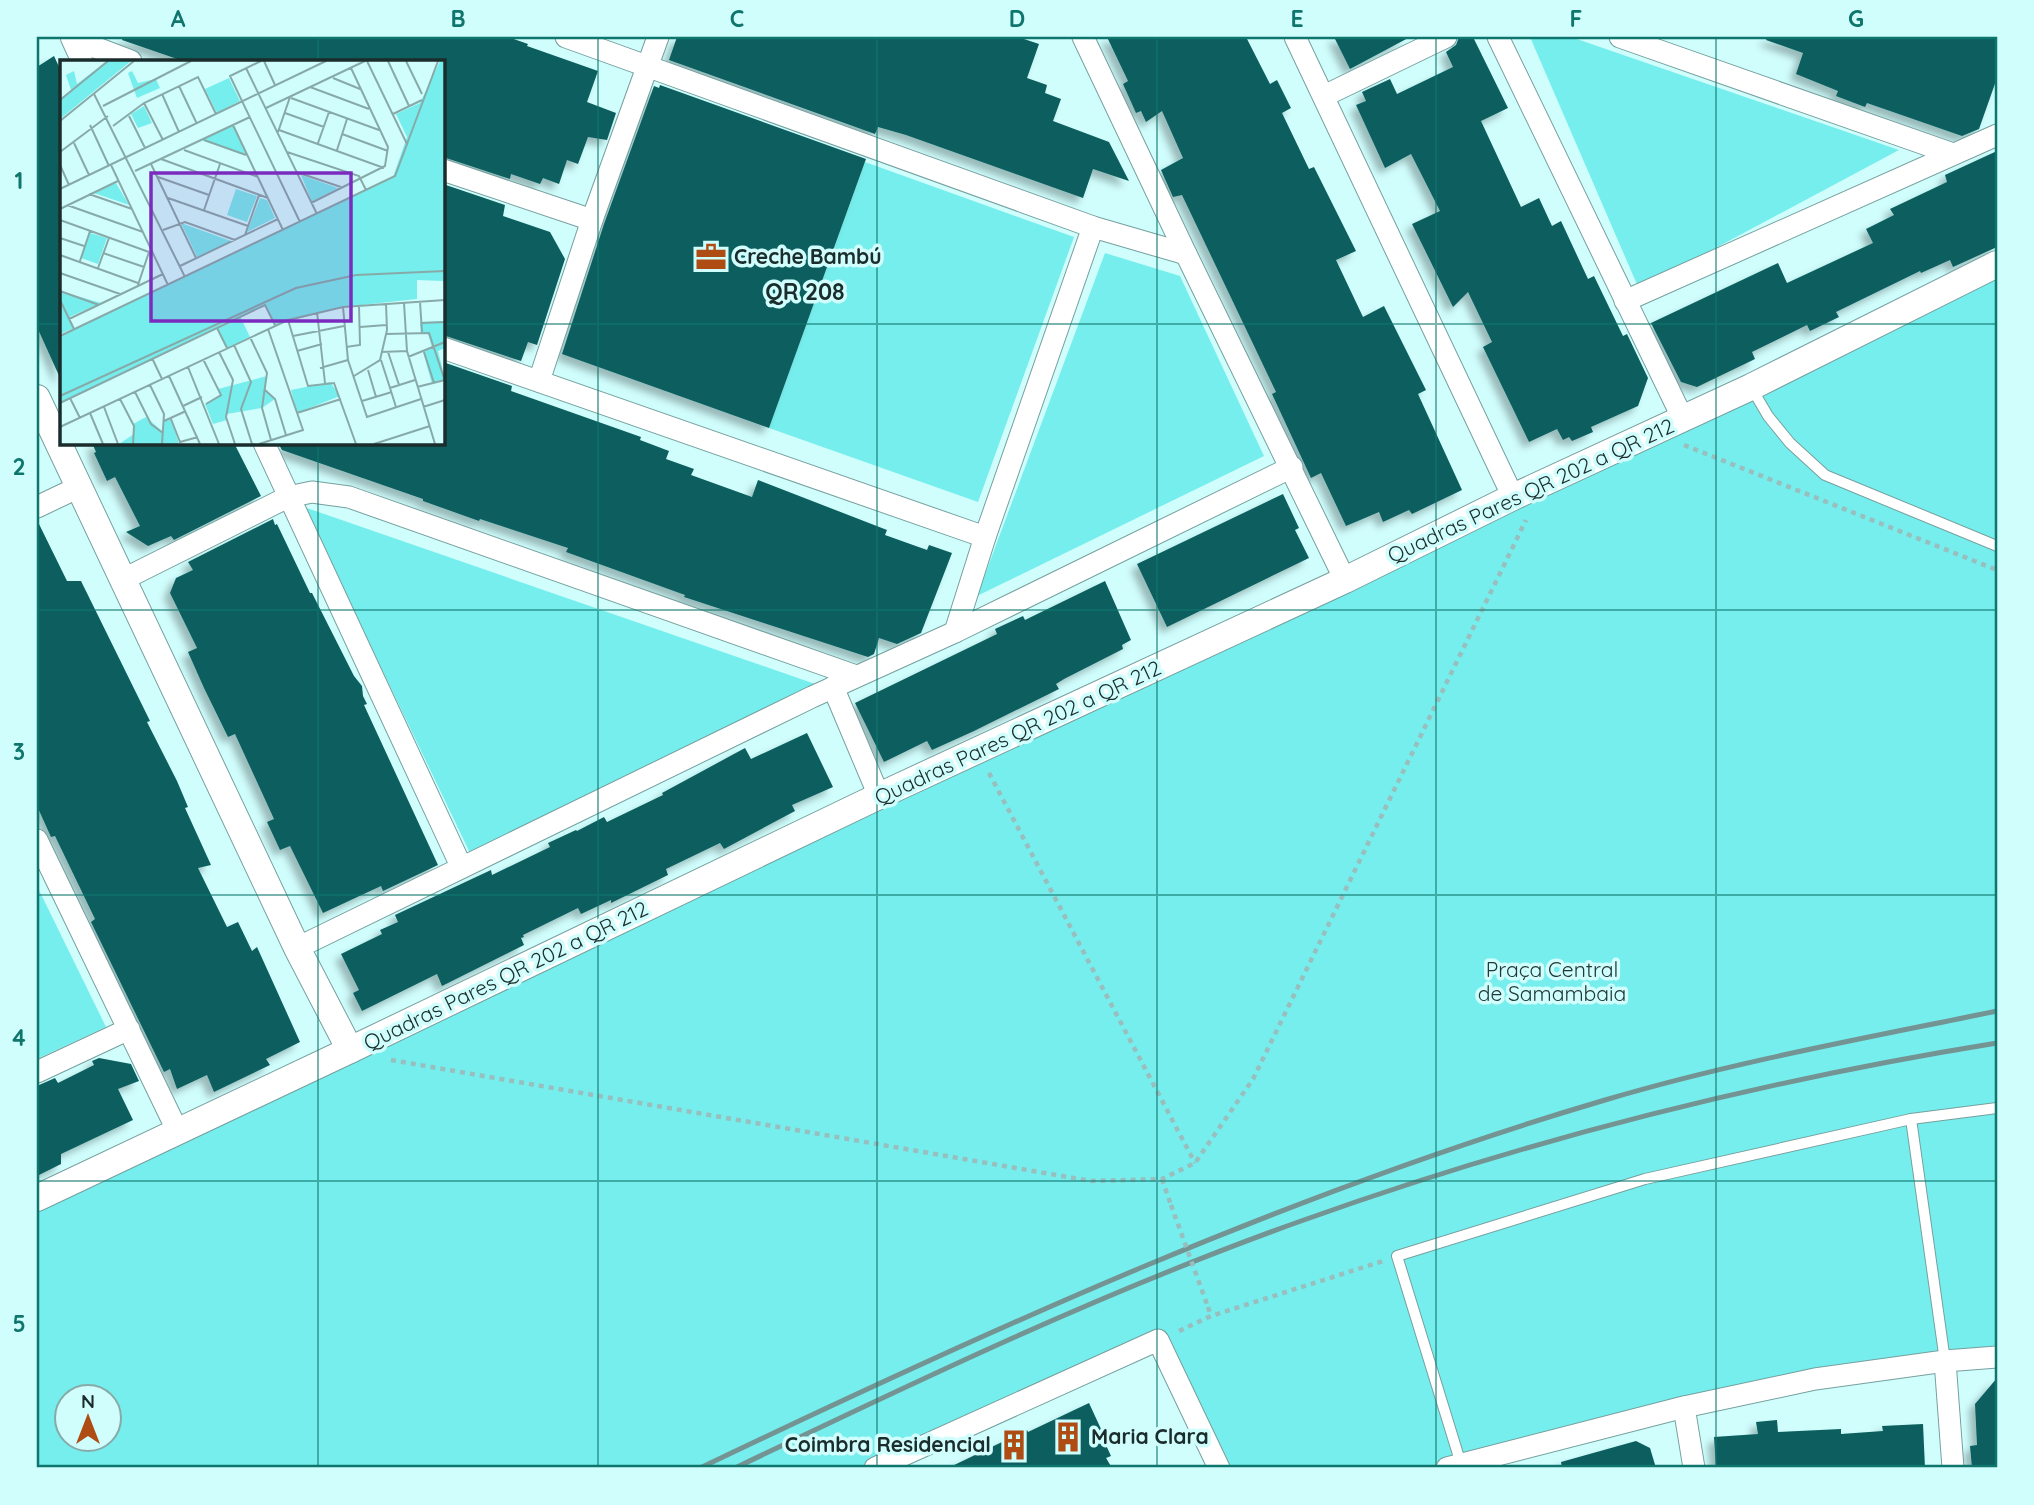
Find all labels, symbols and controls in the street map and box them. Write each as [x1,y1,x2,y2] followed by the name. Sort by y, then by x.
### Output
[171,4,186,33] text: A
[450,4,466,33] text: B
[730,4,744,33] text: C
[1009,4,1025,33] text: D
[1290,4,1304,33] text: E
[1570,4,1582,33] text: F
[1848,4,1864,33] text: G
[60,60,444,444] inset map
[15,166,23,195] text: 1
[694,240,728,274] office icon: Creche Bambú
[734,243,882,269] place label: Creche Bambú
[765,277,845,306] district label: QR 208
[1383,412,1678,568] street label: Quadras Pares QR 202 a QR 212
[12,452,26,481] text: 2
[870,654,1165,810] street label: Quadras Pares QR 202 a QR 212
[13,737,25,766] text: 3
[359,895,652,1055] street label: Quadras Pares QR 202 a QR 212
[1478,956,1626,1006] park label: Praça Central de Samambaia
[12,1023,26,1052] text: 4
[12,1309,26,1338] text: 5
[52,1382,122,1452] north arrow
[81,1389,95,1413] text: N
[1051,1420,1085,1454] building icon: Maria Clara
[1091,1423,1209,1449] place label: Maria Clara
[997,1428,1031,1462] building icon: Coimbra Residencial
[785,1431,991,1457] place label: Coimbra Residencial

